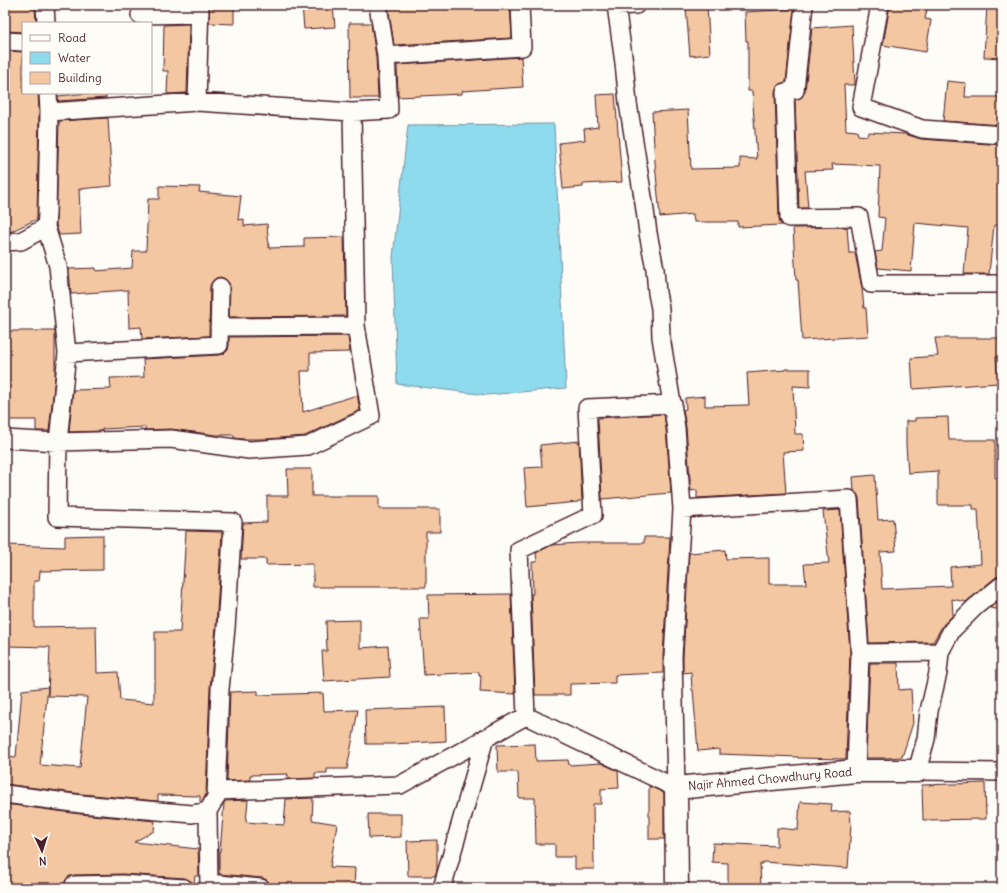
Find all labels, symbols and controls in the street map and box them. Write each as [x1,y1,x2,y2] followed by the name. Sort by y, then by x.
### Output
[22,22,152,94] legend
[58,30,86,45] text: Road
[58,50,91,65] text: Water
[58,70,102,85] text: Building
[687,764,852,793] street label: Najir Ahmed Chowdhury Road
[22,831,62,871] north arrow
[38,854,47,868] text: N

